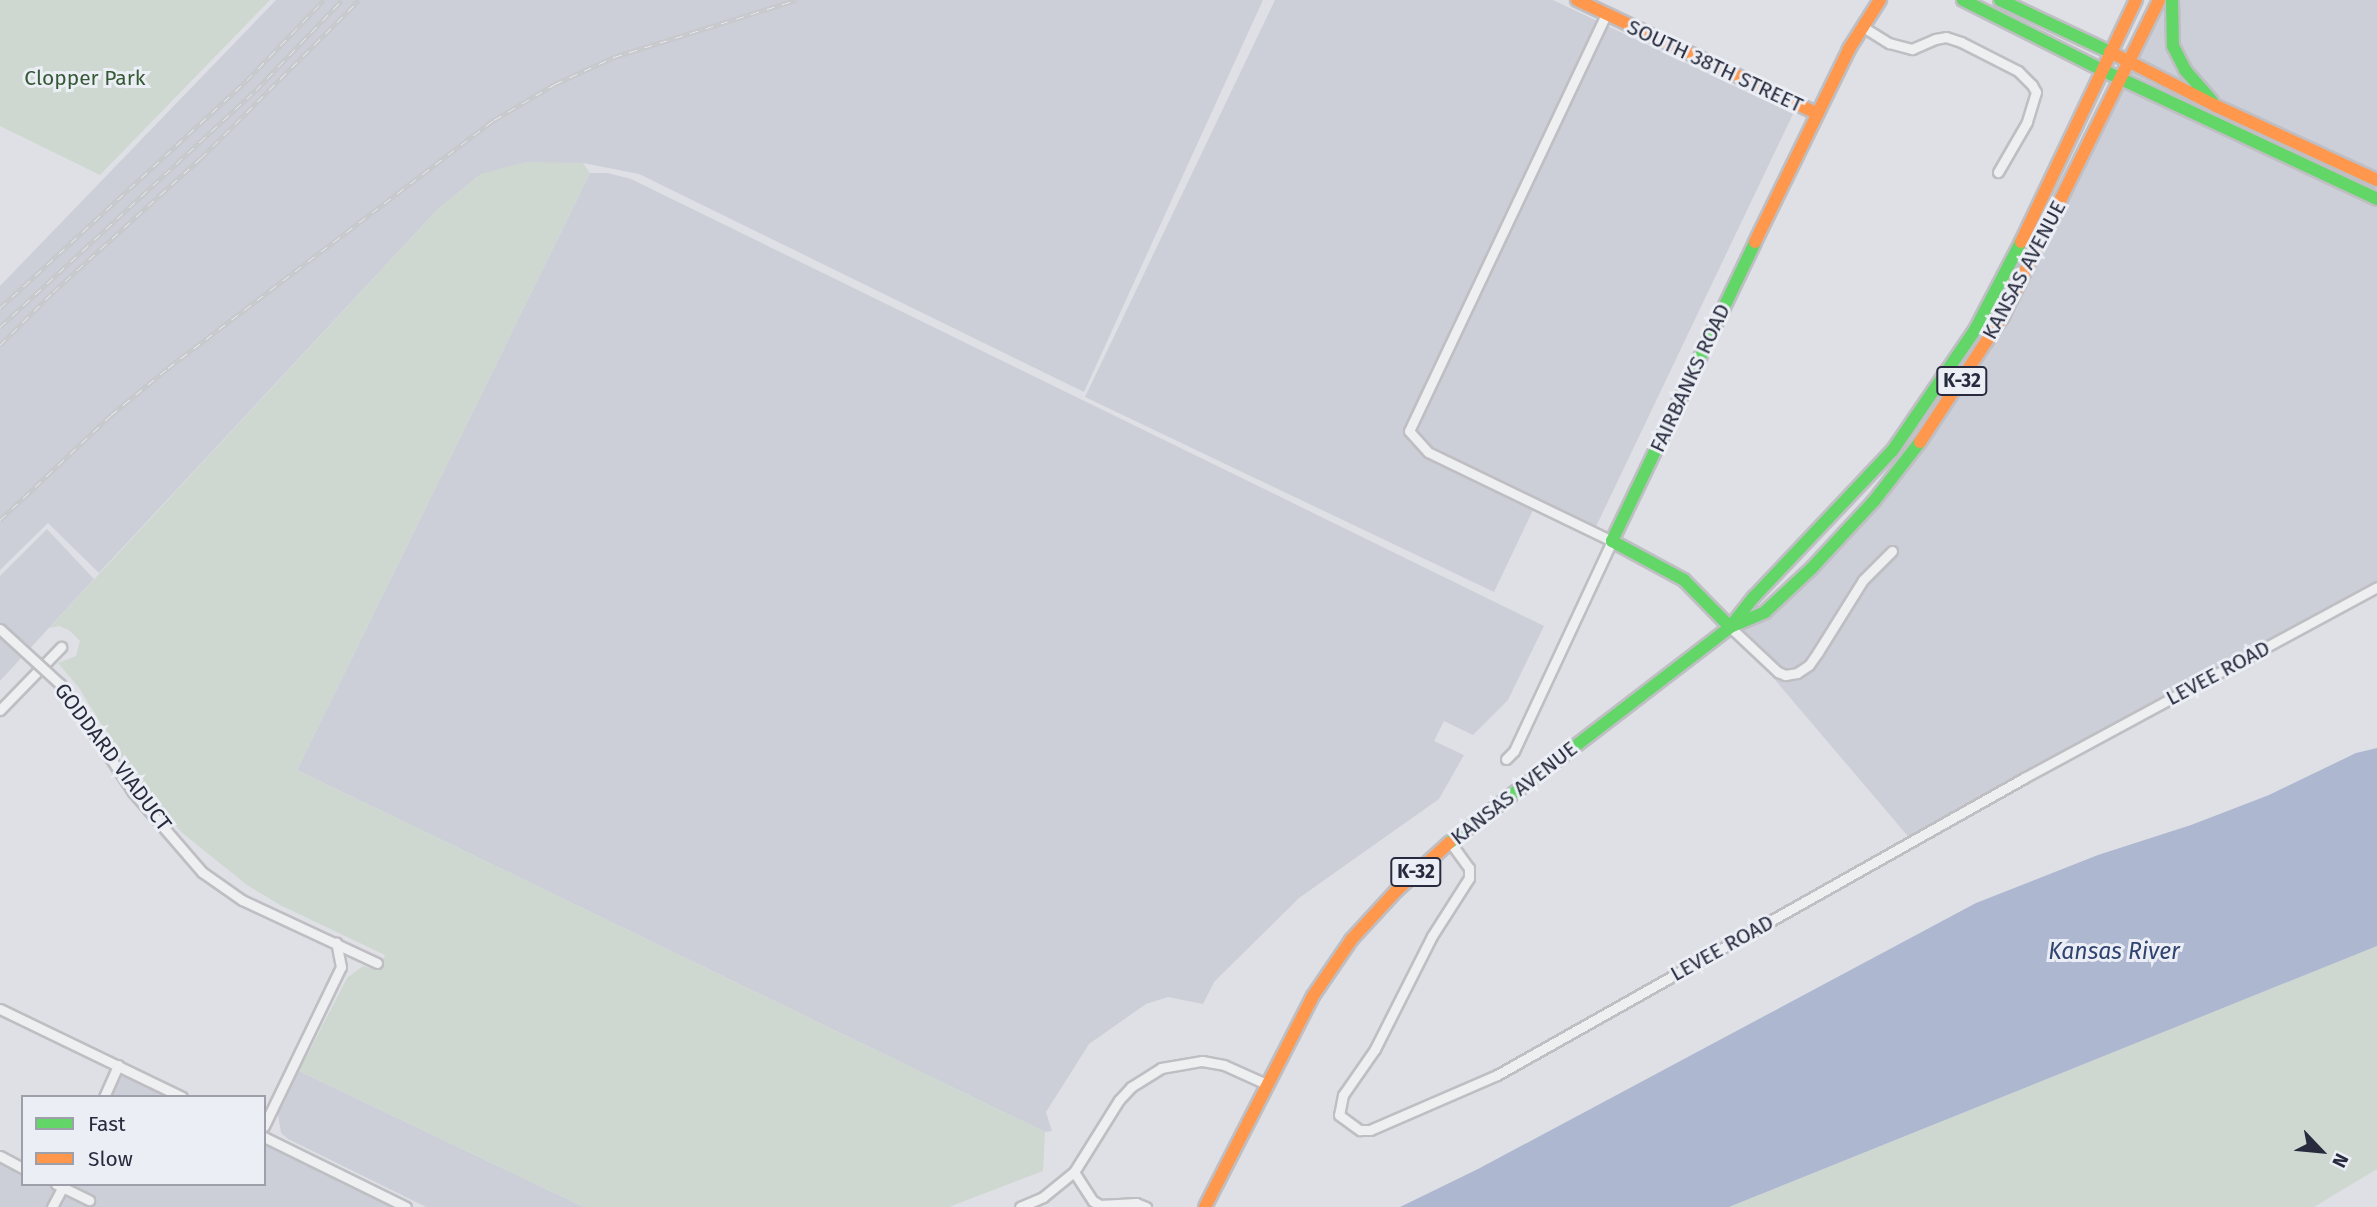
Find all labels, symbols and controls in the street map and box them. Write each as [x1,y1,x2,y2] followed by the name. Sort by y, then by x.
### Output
[1623,14,1807,118] street label: SOUTH 38TH STREET
[24,65,146,91] park label: Clopper Park
[1977,196,2071,344] street label: KANSAS AVENUE
[1645,300,1735,456] street label: FAIRBANKS ROAD
[1936,366,1988,396] road number: K-32
[2162,635,2274,711] street label: LEVEE ROAD
[49,678,177,836] street label: GODDARD VIADUCT
[1446,736,1582,850] street label: KANSAS AVENUE
[1390,856,1442,888] road number: K-32
[1666,909,1778,987] street label: LEVEE ROAD
[2048,937,2180,965] water label: Kansas River
[21,1095,266,1186] legend
[88,1111,126,1137] text: Fast
[2286,1116,2356,1186] north arrow
[88,1146,133,1172] text: Slow
[2327,1150,2353,1171] text: N

